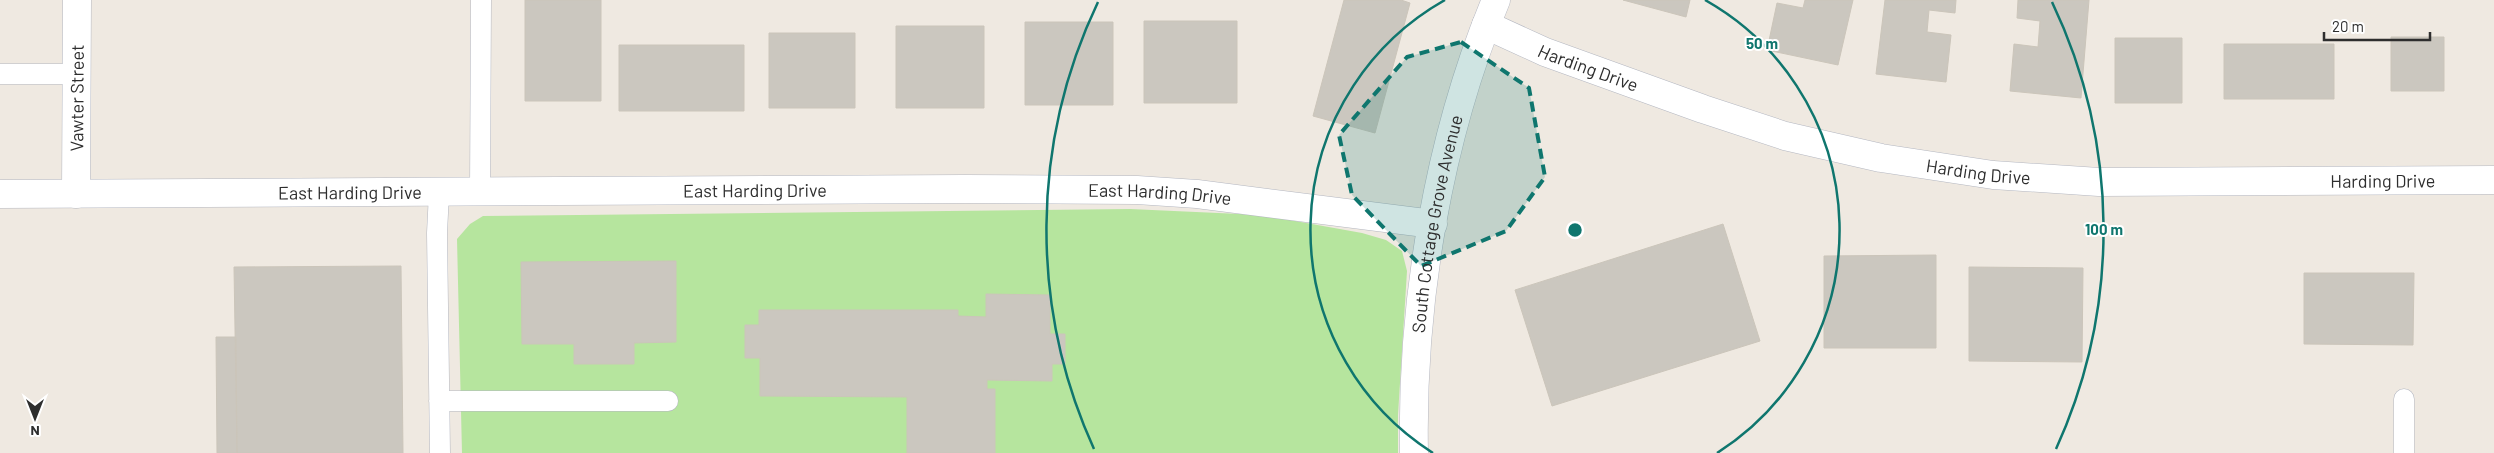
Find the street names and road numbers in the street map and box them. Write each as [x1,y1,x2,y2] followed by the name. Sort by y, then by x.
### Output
[1535,39,1641,96] street label: Harding Drive
[65,44,88,152] street label: Vawter Street
[1407,112,1467,334] street label: South Cottage Grove Avenue
[1925,154,2031,188] street label: Harding Drive
[2330,169,2435,192] street label: Harding Drive
[683,179,827,201] street label: East Harding Drive
[1088,179,1233,209] street label: East Harding Drive
[278,181,422,204] street label: East Harding Drive

